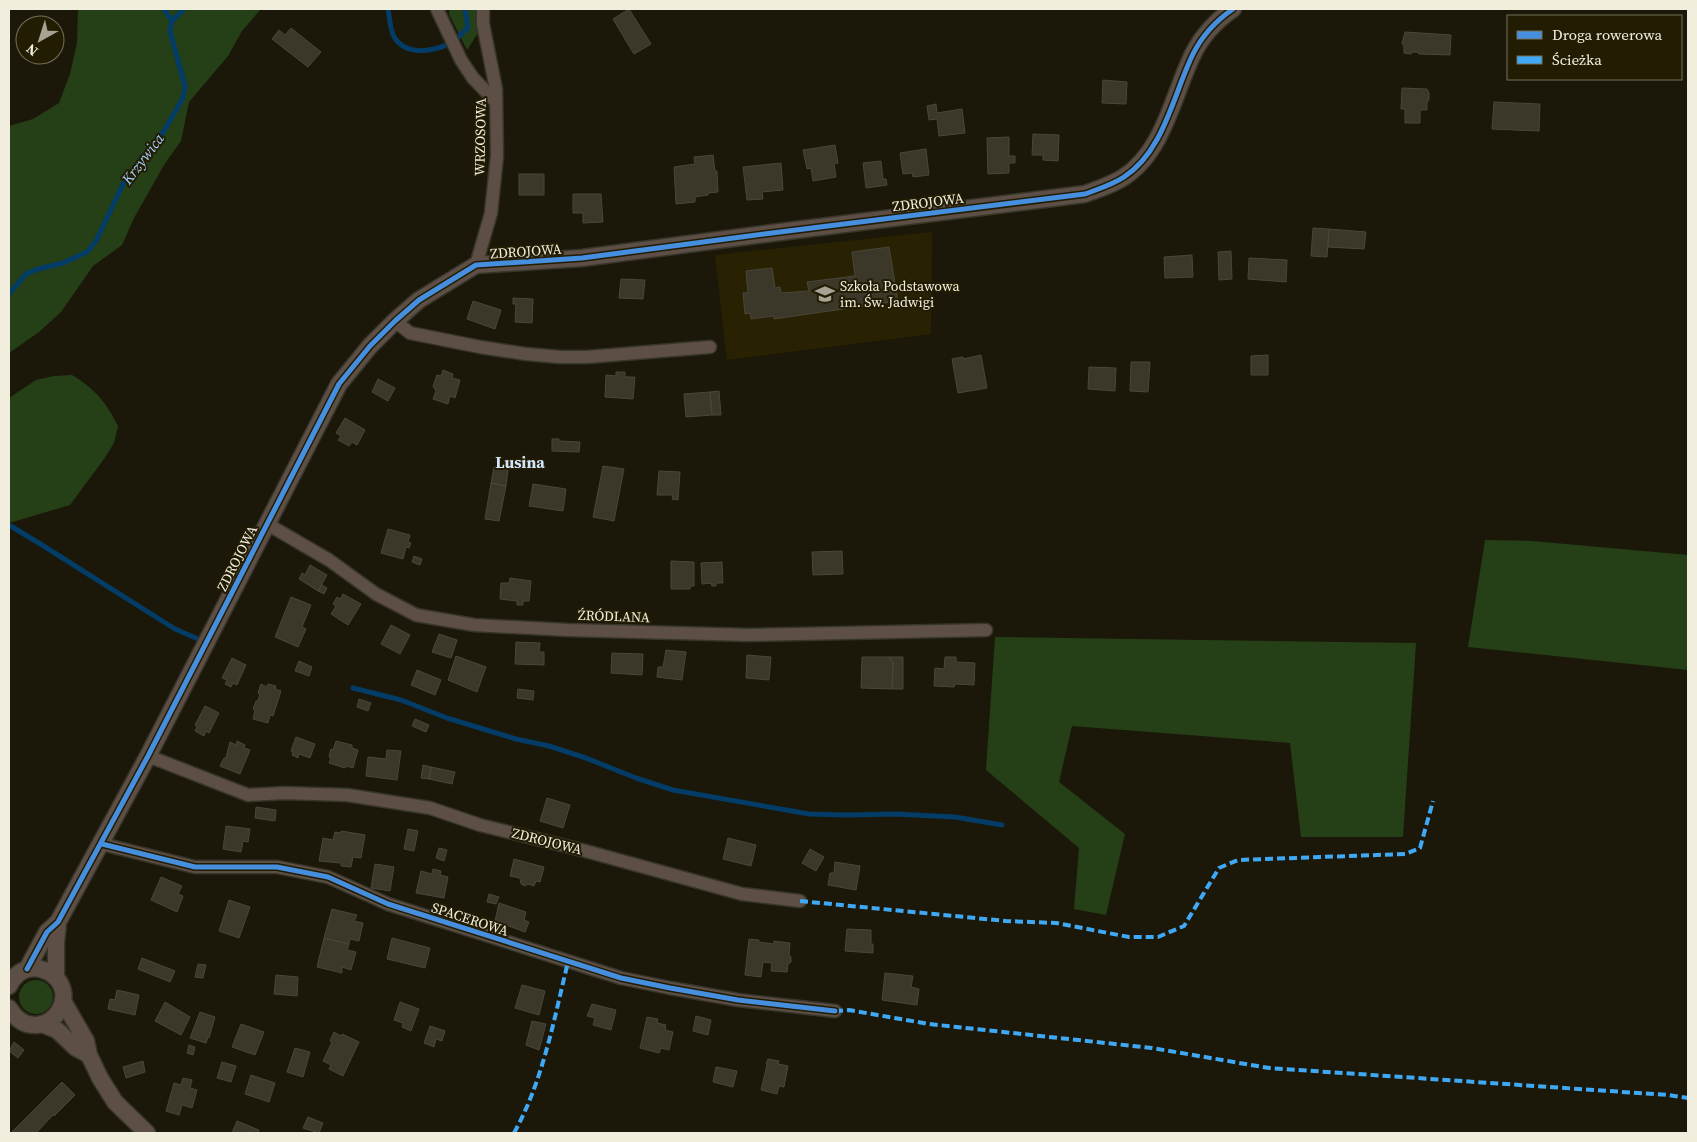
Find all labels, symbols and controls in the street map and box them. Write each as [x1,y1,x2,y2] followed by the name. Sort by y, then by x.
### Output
[15,15,65,65] north arrow
[1507,15,1682,80] legend
[1552,24,1663,45] text: Droga rowerowa
[22,39,42,61] text: N
[1552,49,1602,70] text: Ścieżka
[469,97,491,176] street label: WRZOSOWA
[116,129,169,189] water label: Krzywica
[891,188,965,216] street label: ZDROJOWA
[490,238,563,263] street label: ZDROJOWA
[840,276,961,312] place label: Szkoła Podstawowa im. Św. Jadwigi
[814,283,836,305] school or university icon: Szkoła Podstawowa im. Św. Jadwigi
[495,451,545,473] district label: Lusina
[212,521,262,594] street label: ZDROJOWA
[578,605,651,627] street label: ŹRÓDLANA
[510,823,585,860] street label: ZDROJOWA
[429,897,512,941] street label: SPACEROWA

